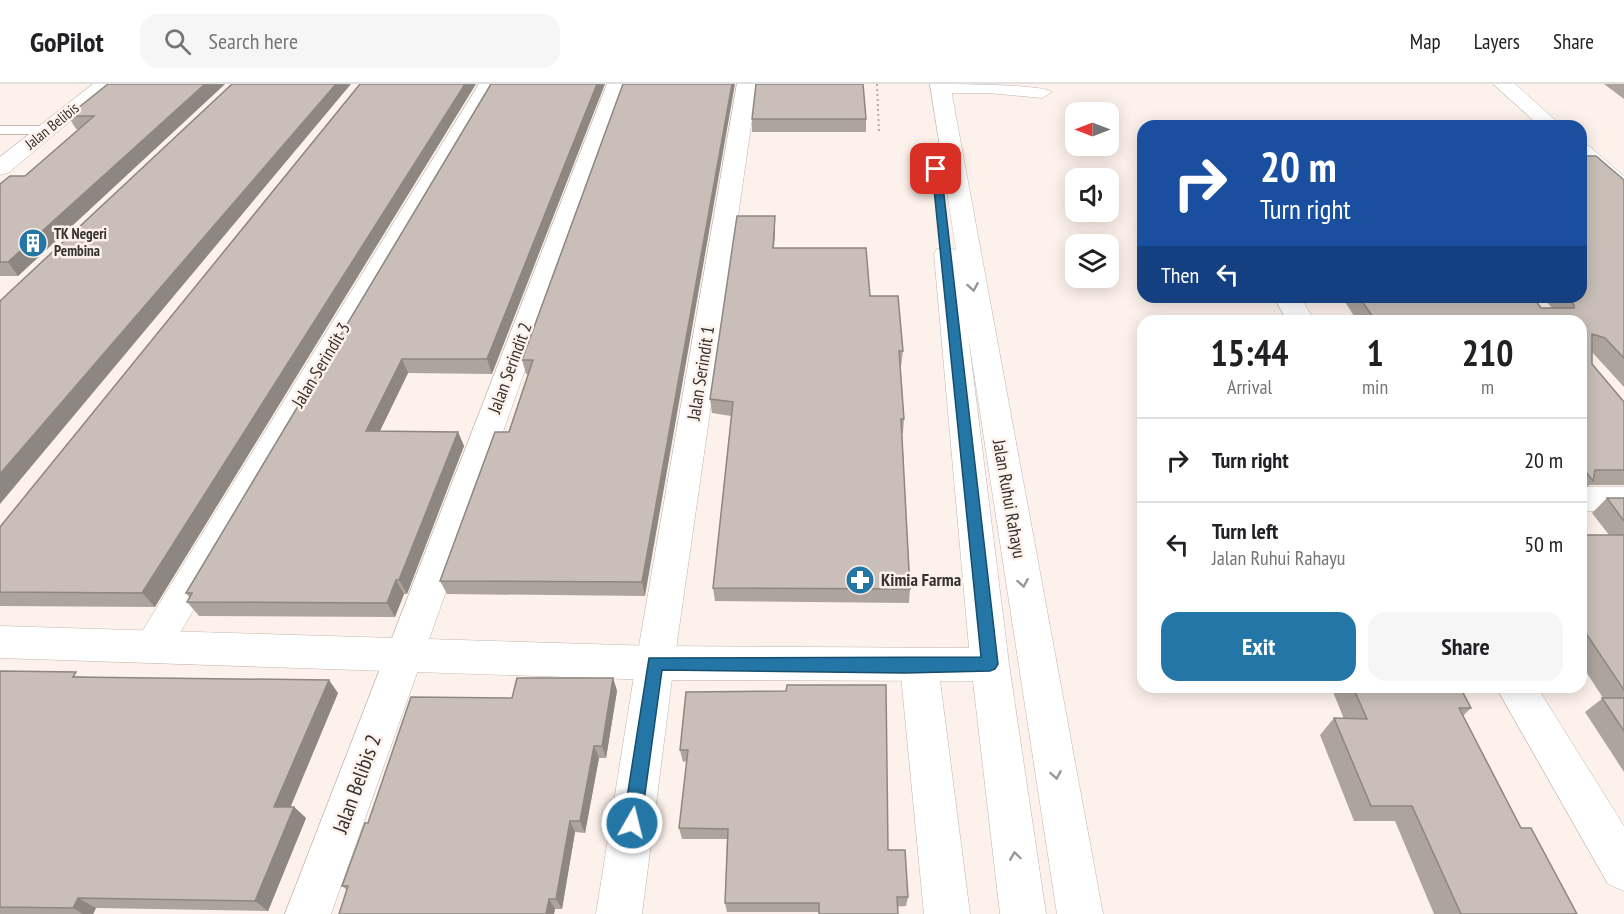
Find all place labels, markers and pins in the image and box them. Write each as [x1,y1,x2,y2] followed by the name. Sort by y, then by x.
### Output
[910,143,961,194] pin
[54,224,107,260] place label: TK Negeri Pembina
[17,227,49,259] building icon: TK Negeri Pembina
[844,564,876,596] pharmacy icon: Kimia Farma
[881,568,961,591] place label: Kimia Farma

